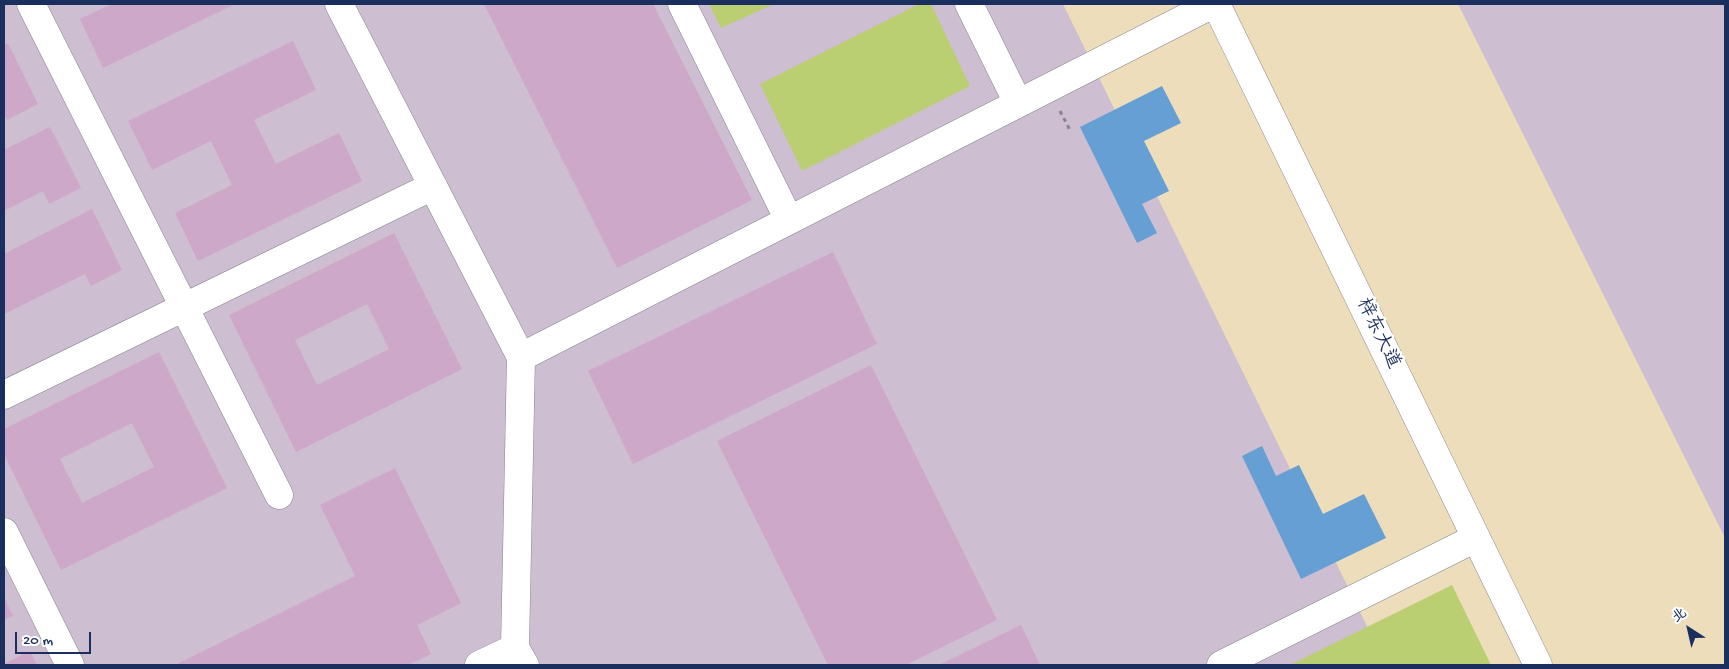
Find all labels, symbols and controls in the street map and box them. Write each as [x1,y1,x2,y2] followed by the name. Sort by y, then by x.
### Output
[1350,295,1404,373] street label: 梓东大道
[1664,604,1714,654] north arrow
[1670,605,1691,627] text: 北
[18,622,94,654] scale bar
[23,632,53,650] text: 20 m

